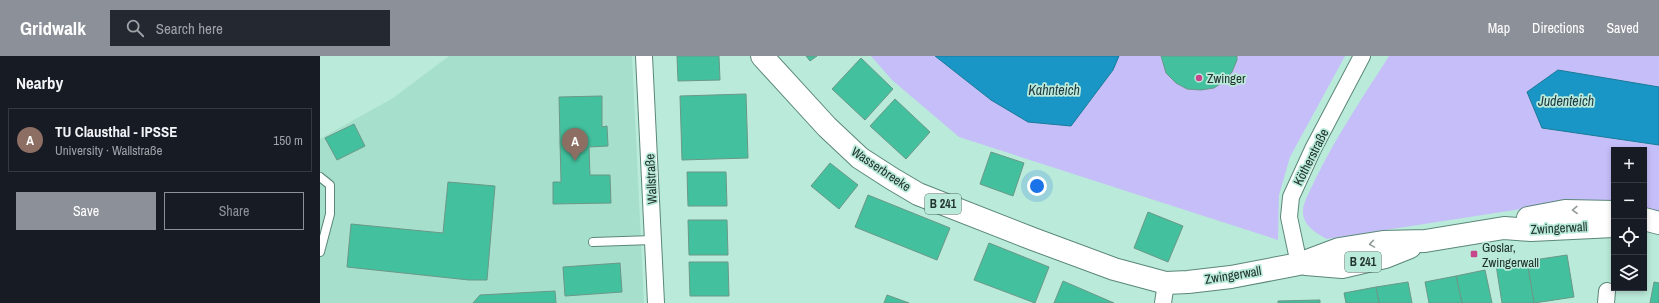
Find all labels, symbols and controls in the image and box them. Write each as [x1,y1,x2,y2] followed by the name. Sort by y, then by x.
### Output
[110,10,390,46] search box
[20,15,86,41] text: Gridwalk
[124,17,146,39] icon: search
[156,18,223,39] text: Search here
[1488,19,1510,37] text: Map
[1532,19,1584,37] text: Directions
[1606,19,1639,37] text: Saved
[1207,70,1246,87] place label: Zwinger
[16,71,63,94] text: Nearby
[1194,73,1204,83] marker: Zwinger
[1028,81,1080,99] water label: Kahnteich
[1537,92,1594,110] water label: Judenteich
[55,121,177,142] text: TU Clausthal - IPSSE
[1289,126,1333,188] street label: Kötherstraße
[562,128,588,161] pin: A
[26,132,34,149] text: A
[273,132,303,149] text: 150 m
[55,142,162,159] text: University · Wallstraße
[848,143,914,195] street label: Wasserbreeke
[1611,147,1647,291] map controls
[1611,147,1647,183] button: +
[641,153,661,205] street label: Wallstraße
[1027,176,1047,196] your location
[1611,183,1647,219] button: −
[16,192,156,230] button: Save
[164,192,304,230] button: Share
[925,194,961,214] road number: B 241
[1572,206,1578,215] one-way arrow
[1530,218,1588,238] street label: Zwingerwall
[1611,219,1647,255] button: locate
[1369,239,1375,247] one-way arrow
[1482,239,1539,271] place label: Goslar, Zwingerwall
[1469,249,1479,259] marker: Goslar, Zwingerwall
[1345,252,1381,272] road number: B 241
[1611,255,1647,291] button: layers
[1204,262,1262,288] street label: Zwingerwall

